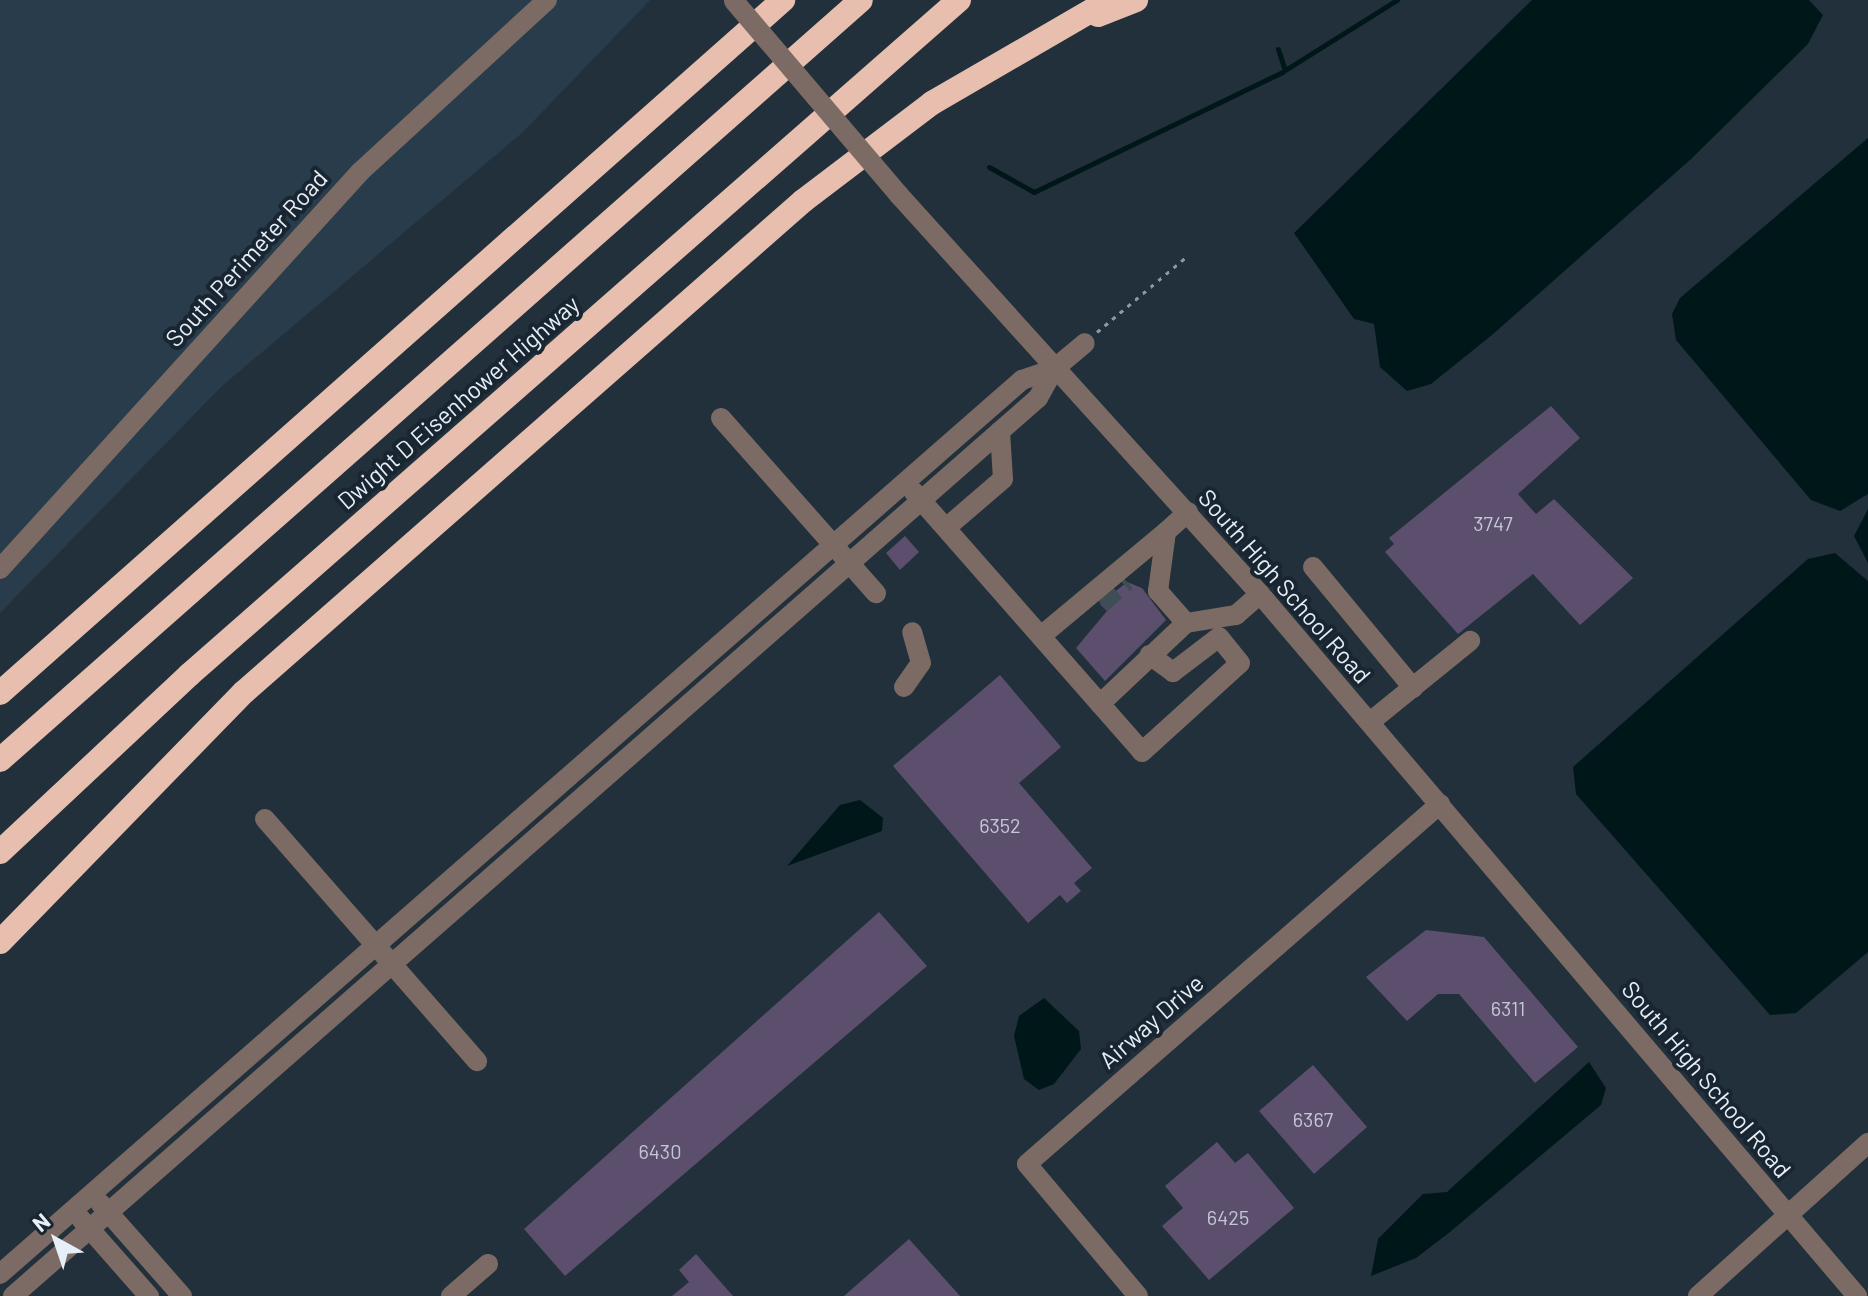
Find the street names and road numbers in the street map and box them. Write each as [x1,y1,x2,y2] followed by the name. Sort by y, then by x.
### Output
[159,164,333,352] street label: South Perimeter Road
[331,289,585,515] street label: Dwight D Eisenhower Highway
[1193,483,1377,689] street label: South High School Road
[1093,968,1209,1074] street label: Airway Drive
[1616,975,1798,1183] street label: South High School Road

